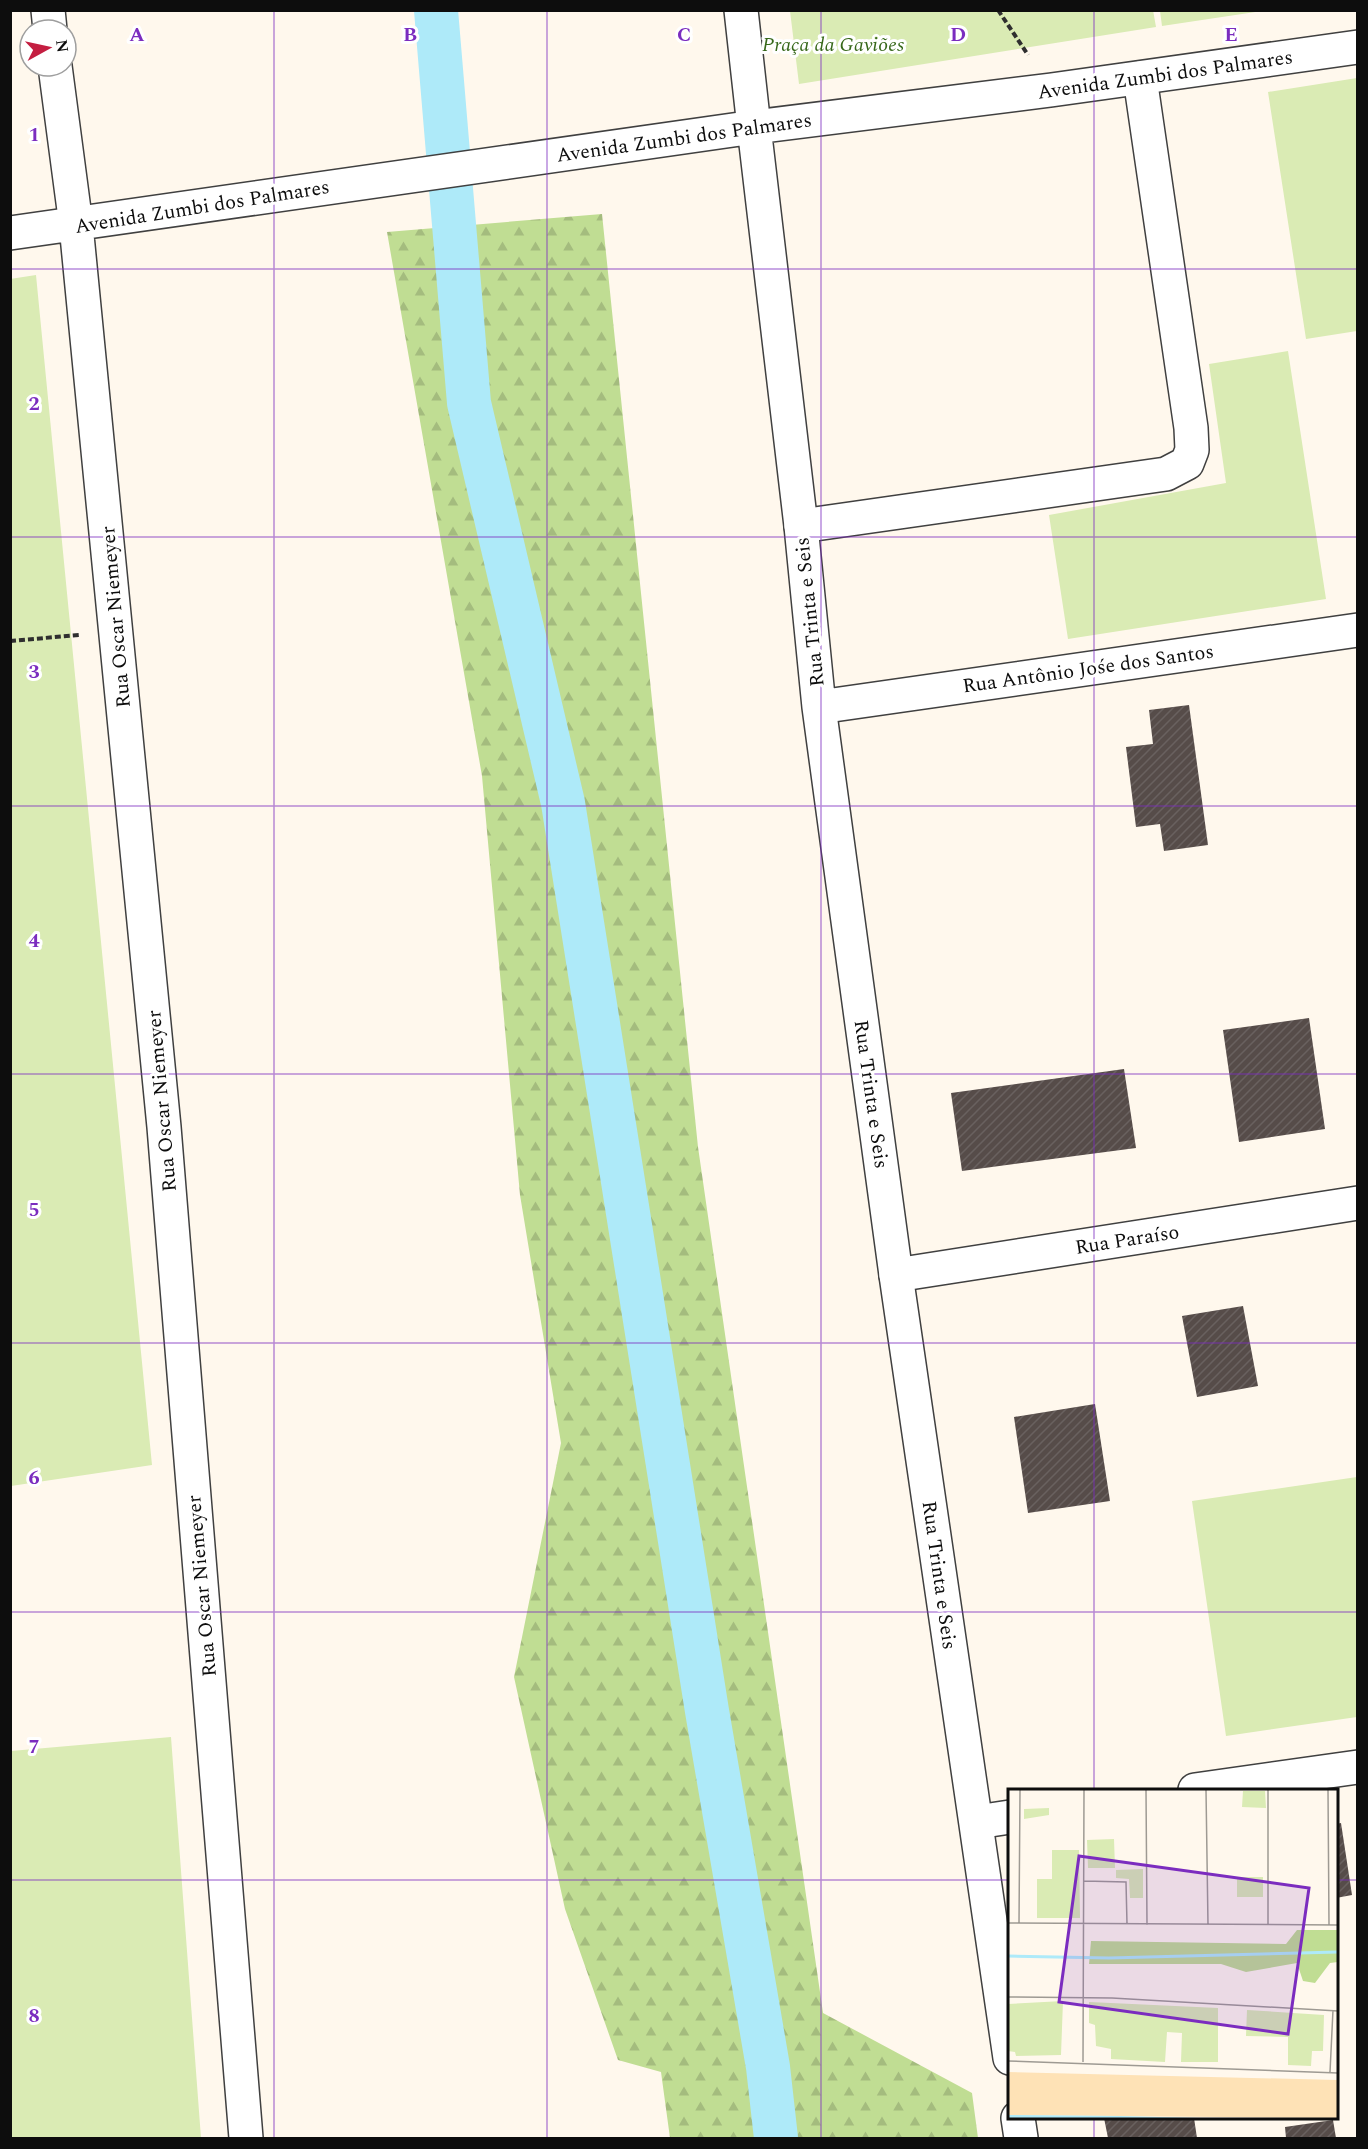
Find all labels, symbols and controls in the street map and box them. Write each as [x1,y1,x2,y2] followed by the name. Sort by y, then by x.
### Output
[18,18,78,78] north arrow
[129,20,145,50] text: A
[403,20,417,50] text: B
[677,20,691,50] text: C
[950,20,966,50] text: D
[1224,20,1238,50] text: E
[762,30,904,60] park label: Praça da Gaviões
[49,38,75,54] text: N
[1036,42,1295,108] street label: Avenida Zumbi dos Palmares
[555,105,814,171] street label: Avenida Zumbi dos Palmares
[28,120,40,150] text: 1
[73,172,332,242] street label: Avenida Zumbi dos Palmares
[28,389,40,419] text: 2
[93,525,139,709] street label: Rua Oscar Niemeyer
[787,536,833,688] street label: Rua Trinta e Seis
[961,636,1216,701] street label: Rua Antônio Jośe dos Santos
[28,657,40,687] text: 3
[28,926,40,956] text: 4
[139,1009,185,1193] street label: Rua Oscar Niemeyer
[846,1018,896,1171] street label: Rua Trinta e Seis
[28,1195,40,1225] text: 5
[1073,1217,1181,1263] street label: Rua Paraíso
[28,1463,40,1493] text: 6
[179,1494,225,1678] street label: Rua Oscar Niemeyer
[914,1499,964,1652] street label: Rua Trinta e Seis
[28,1732,40,1762] text: 7
[1008,1789,1338,2119] inset map
[28,2001,40,2031] text: 8

